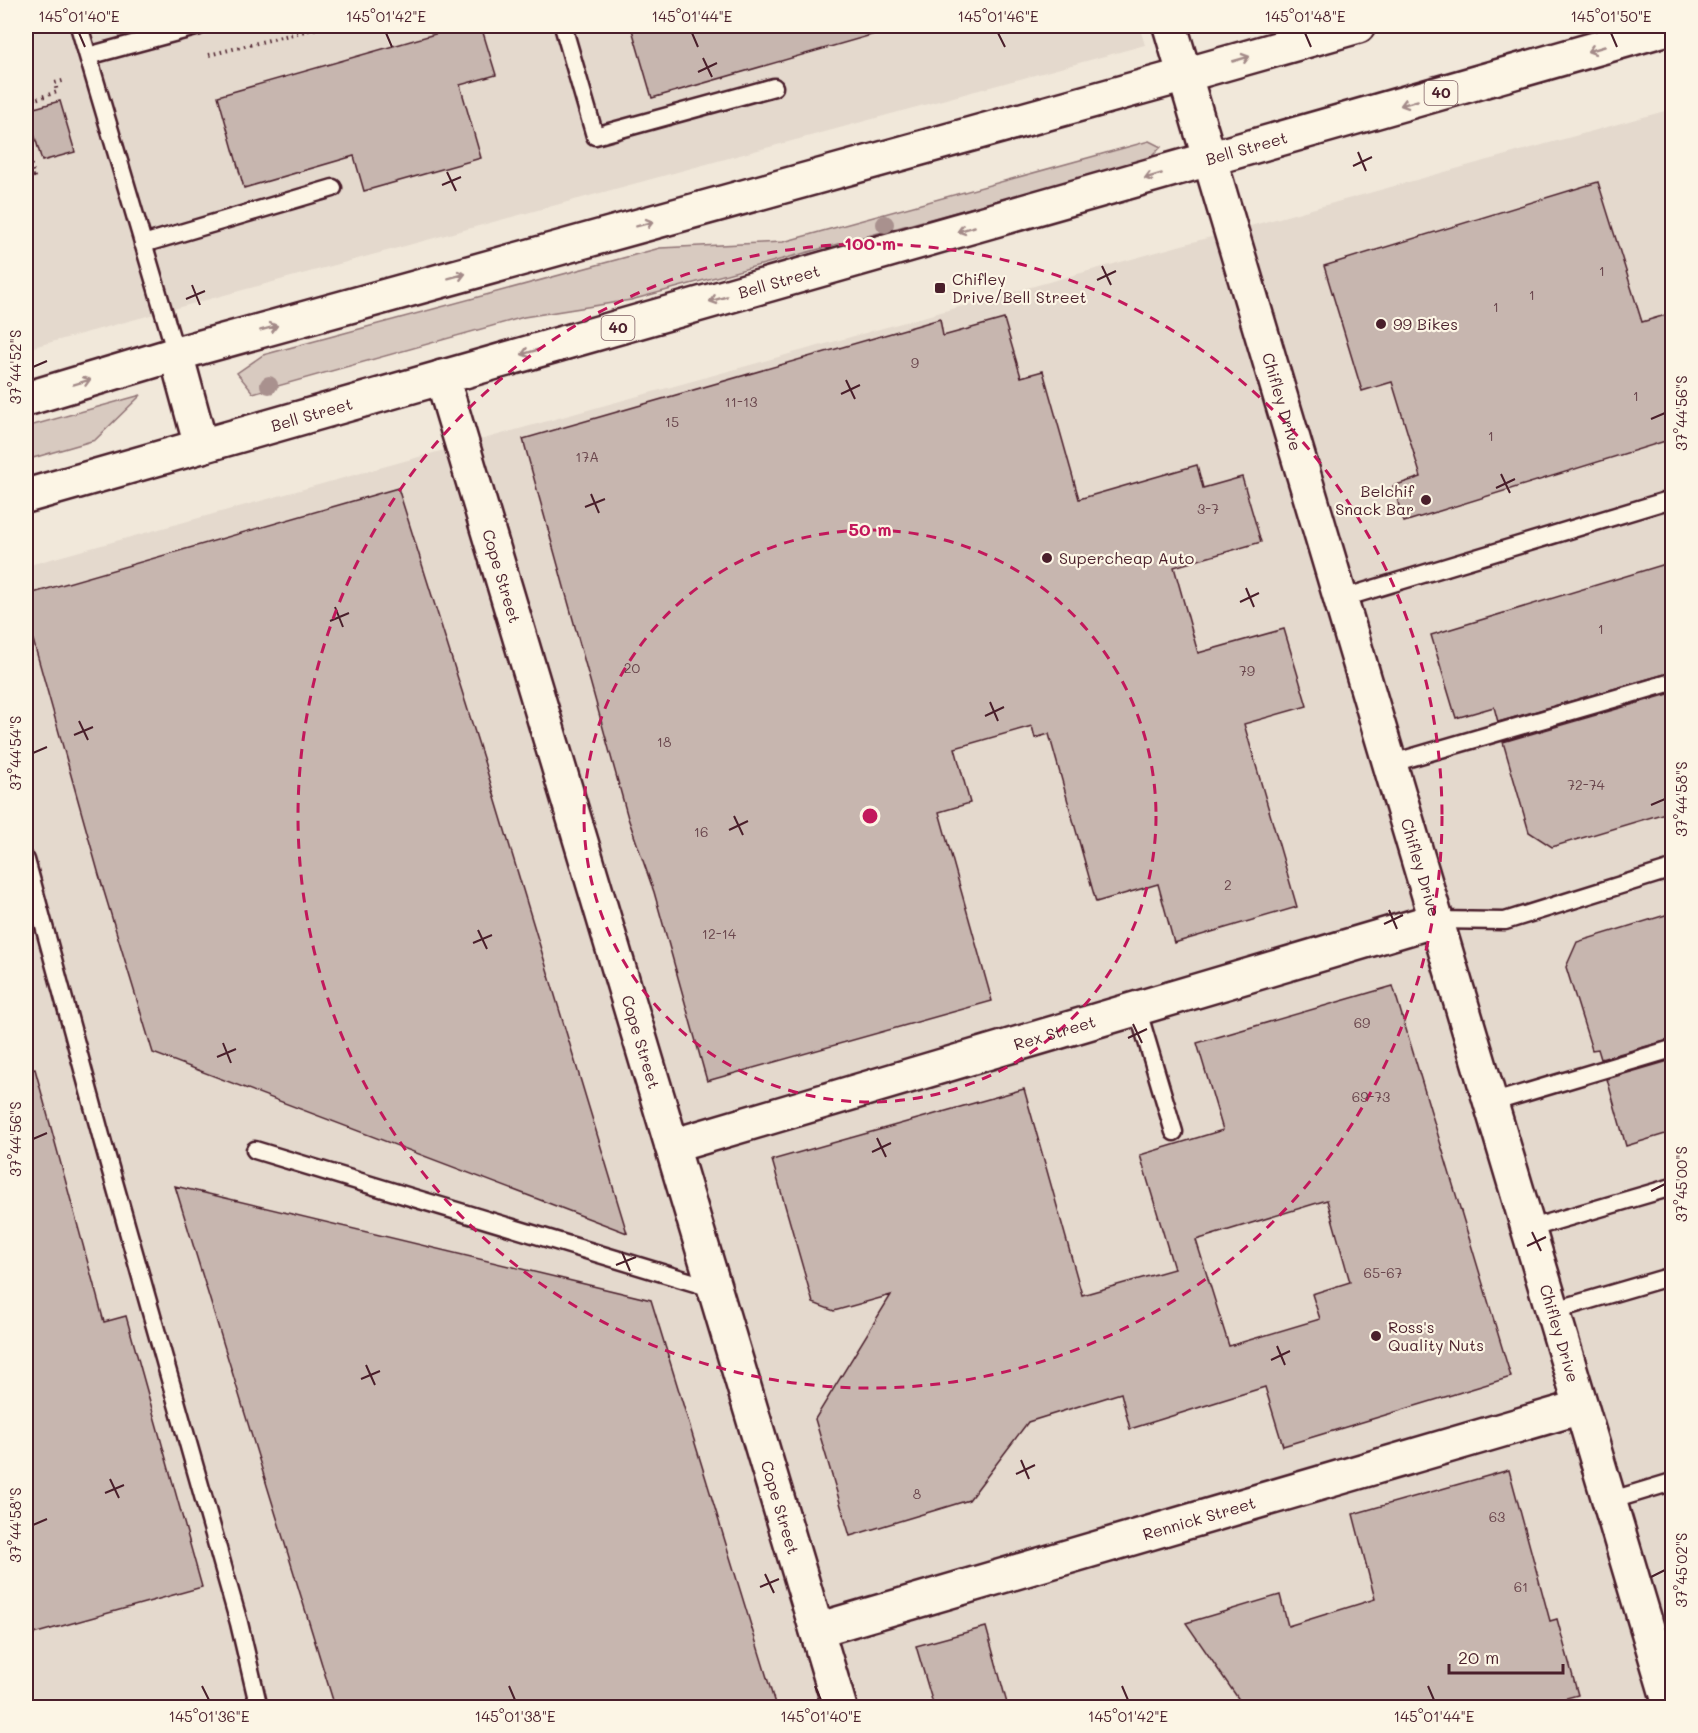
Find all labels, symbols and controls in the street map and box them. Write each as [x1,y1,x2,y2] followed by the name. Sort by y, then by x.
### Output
[38,6,120,26] text: 145°01'40"E
[346,6,427,26] text: 145°01'42"E
[652,6,733,26] text: 145°01'44"E
[957,6,1039,26] text: 145°01'46"E
[1264,6,1346,26] text: 145°01'48"E
[1570,6,1652,26] text: 145°01'50"E
[1587,44,1606,56] one-way arrow
[1231,53,1250,64] one-way arrow
[1424,81,1458,105] road number: 40
[1399,98,1418,109] one-way arrow
[1203,126,1290,169] street label: Bell Street
[1144,171,1163,182] one-way arrow
[635,218,654,230] one-way arrow
[957,224,976,235] one-way arrow
[844,231,896,255] text: 100 m
[736,259,822,303] street label: Bell Street
[1599,261,1605,280] house number: 1
[952,268,1087,307] place label: Chifley Drive/Bell Street
[447,270,466,282] one-way arrow
[933,281,947,295] marker: Chifley Drive/Bell Street
[1529,285,1535,304] house number: 1
[708,294,727,305] one-way arrow
[1493,297,1499,316] house number: 1
[1393,313,1458,334] place label: 99 Bikes
[602,316,634,340] road number: 40
[1374,317,1388,331] marker: 99 Bikes
[259,322,278,333] one-way arrow
[5,330,25,404] text: 37°44'52"S
[521,347,540,359] one-way arrow
[1258,350,1307,453] street label: Chifley Drive
[911,353,919,372] house number: 9
[1671,375,1691,451] text: 37°44'56"S
[72,376,91,387] one-way arrow
[1633,386,1639,405] house number: 1
[725,392,757,411] house number: 11-13
[268,393,355,436] street label: Bell Street
[665,412,679,431] house number: 15
[1488,426,1494,445] house number: 1
[575,447,599,466] house number: 17A
[1335,480,1415,519] place label: Belchif Snack Bar
[1419,493,1433,507] marker: Belchif Snack Bar
[1197,499,1219,518] house number: 3-7
[849,517,891,541] text: 50 m
[478,527,526,626] street label: Cope Street
[1059,547,1194,568] place label: Supercheap Auto
[1040,551,1054,565] marker: Supercheap Auto
[1598,619,1604,638] house number: 1
[624,658,641,677] house number: 20
[1239,661,1255,680] house number: 79
[5,715,25,791] text: 37°44'54"S
[657,732,671,751] house number: 18
[1671,761,1691,837] text: 37°44'58"S
[1567,775,1606,794] house number: 72-74
[860,806,880,826] centre of rings
[1397,816,1446,919] street label: Chifley Drive
[694,822,708,841] house number: 16
[1224,875,1232,894] house number: 2
[702,924,737,943] house number: 12-14
[617,992,665,1091] street label: Cope Street
[1011,1010,1098,1054] street label: Rex Street
[1354,1013,1370,1032] house number: 69
[1352,1087,1390,1106] house number: 69-73
[5,1101,25,1177] text: 37°44'56"S
[1671,1146,1691,1222] text: 37°45'00"S
[1364,1263,1403,1282] house number: 65-67
[1535,1282,1584,1385] street label: Chifley Drive
[1388,1316,1484,1355] place label: Ross's Quality Nuts
[1369,1329,1383,1343] marker: Ross's Quality Nuts
[757,1458,804,1557] street label: Cope Street
[913,1484,921,1503] house number: 8
[5,1487,25,1563] text: 37°44'58"S
[1140,1492,1258,1544] street label: Rennick Street
[1489,1507,1505,1526] house number: 63
[1671,1532,1691,1608] text: 37°45'02"S
[1514,1577,1528,1596] house number: 61
[1449,1637,1563,1675] scale bar
[1458,1645,1499,1669] text: 20 m
[168,1706,250,1726] text: 145°01'36"E
[474,1706,556,1726] text: 145°01'38"E
[780,1706,862,1726] text: 145°01'40"E
[1088,1706,1169,1726] text: 145°01'42"E
[1394,1706,1475,1726] text: 145°01'44"E

